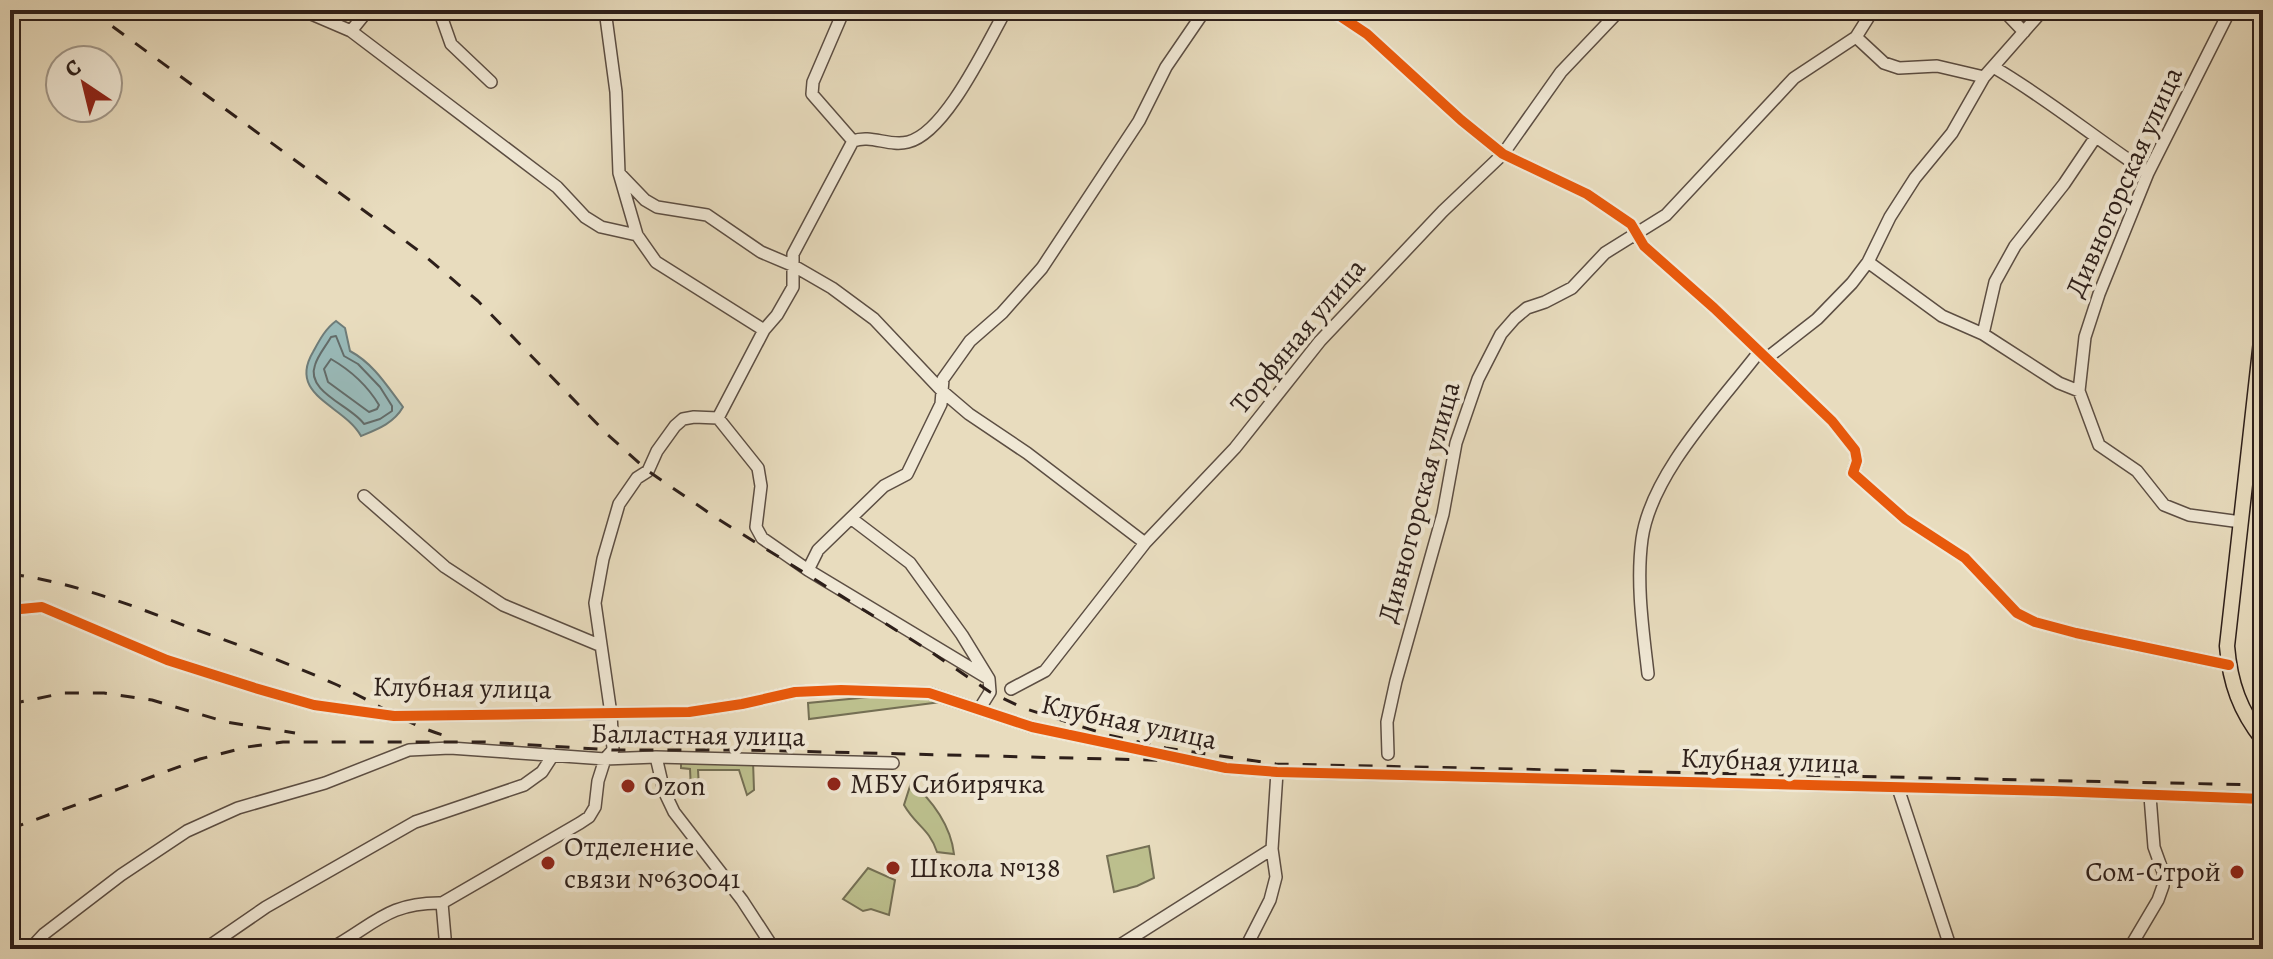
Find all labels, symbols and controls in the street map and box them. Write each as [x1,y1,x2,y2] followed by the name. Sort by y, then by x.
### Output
[44,44,124,124] north arrow
[59,52,87,85] text: С
[2056,61,2192,303] street label: Дивногорская улица
[1222,250,1374,422] street label: Торфяная улица
[1369,377,1469,627] street label: Дивногорская улица
[372,667,552,709] street label: Клубная улица
[1038,685,1221,759] street label: Клубная улица
[590,714,806,756] street label: Балластная улица
[1680,739,1860,783] street label: Клубная улица
[850,765,1045,803] place label: МБУ Сибирячка
[644,767,706,805] place label: Ozon
[825,775,843,793] marker: МБУ Сибирячка
[619,777,637,795] marker: Ozon
[564,828,740,898] place label: Отделение связи №630041
[909,849,1061,887] place label: Школа №138
[2085,853,2221,891] place label: Сом-Строй
[539,854,557,872] marker: Отделение связи №630041
[884,859,902,877] marker: Школа №138
[2228,863,2246,881] marker: Сом-Строй

